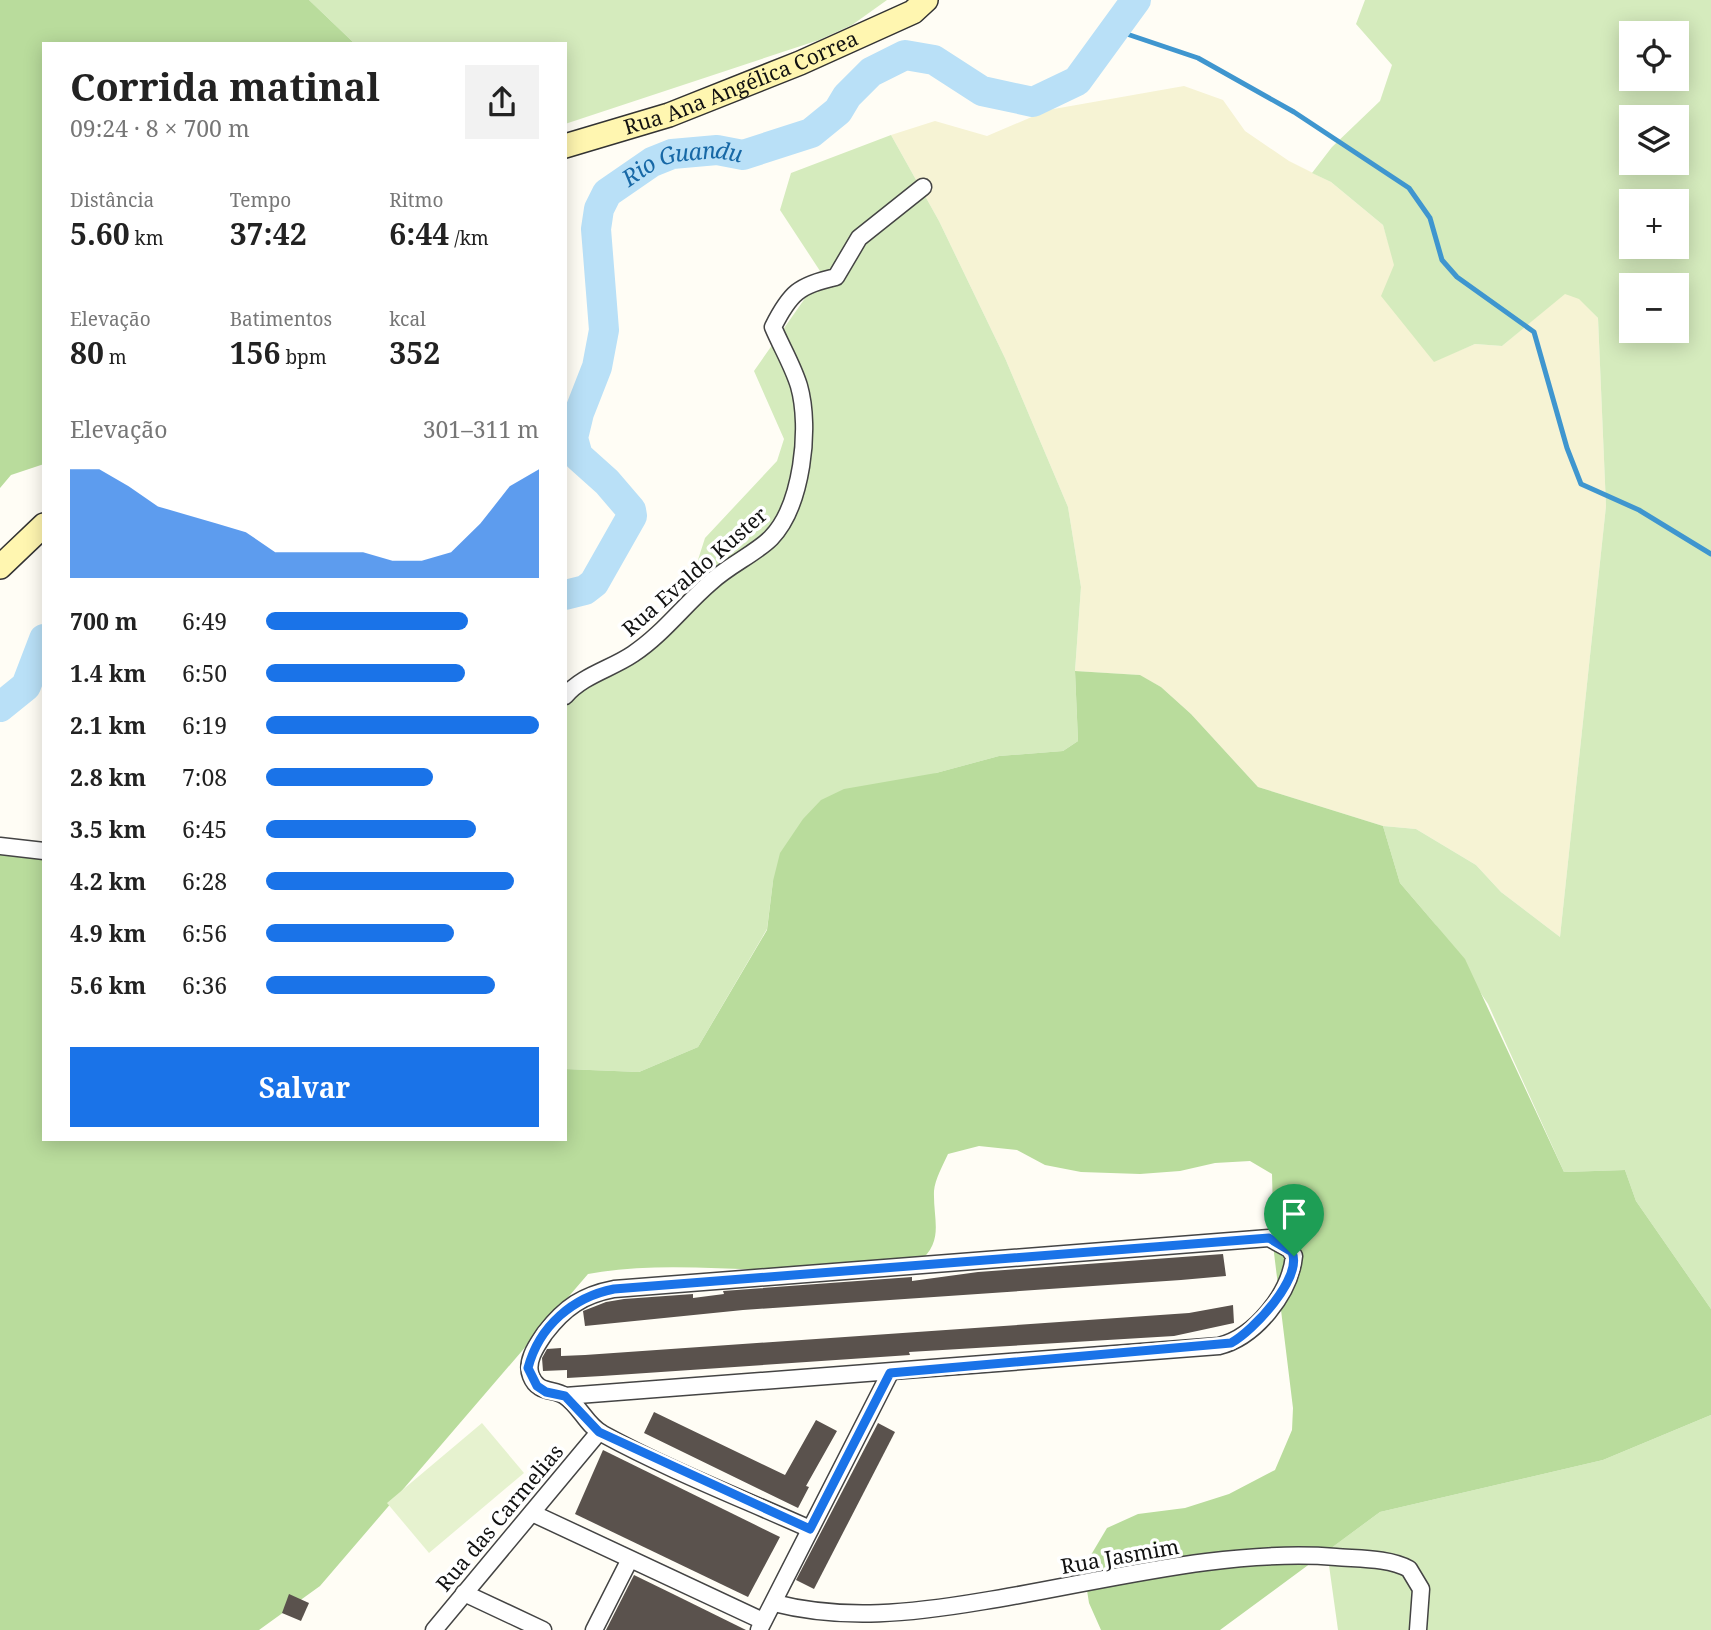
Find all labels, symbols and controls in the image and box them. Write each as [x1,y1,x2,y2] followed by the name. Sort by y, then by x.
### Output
[1619,21,1689,343] map controls
[1619,21,1689,91] button: locate
[620,24,862,141] street label: Rua Ana Angélica Correa
[70,60,380,112] text: Corrida matinal
[465,65,539,139] button: share
[1619,105,1689,175] button: layers
[70,112,250,144] text: 09:24 · 8 × 700 m
[614,133,746,194] water label: Rio Guandu
[70,187,154,213] text: Distância
[230,187,291,213] text: Tempo
[389,187,443,213] text: Ritmo
[1619,189,1689,259] button: +
[70,213,130,254] text: 5.60
[230,213,307,254] text: 37:42
[389,213,449,254] text: 6:44
[130,225,164,251] text: km
[449,225,489,251] text: /km
[1619,273,1689,343] button: −
[70,306,151,332] text: Elevação
[230,306,332,332] text: Batimentos
[389,306,426,332] text: kcal
[70,332,104,373] text: 80
[230,332,281,373] text: 156
[389,332,440,373] text: 352
[104,344,127,370] text: m
[281,344,327,370] text: bpm
[70,413,168,445] text: Elevação
[423,413,539,445] text: 301–311 m
[616,500,773,642] street label: Rua Evaldo Kuster
[70,605,138,637] text: 700 m
[182,605,227,637] text: 6:49
[70,657,146,689] text: 1.4 km
[182,657,227,689] text: 6:50
[70,709,146,741] text: 2.1 km
[182,709,227,741] text: 6:19
[70,761,146,793] text: 2.8 km
[182,761,227,793] text: 7:08
[70,813,146,845] text: 3.5 km
[182,813,227,845] text: 6:45
[70,865,146,897] text: 4.2 km
[182,865,227,897] text: 6:28
[70,917,146,949] text: 4.9 km
[182,917,227,949] text: 6:56
[70,969,146,1001] text: 5.6 km
[182,969,227,1001] text: 6:36
[70,1047,539,1127] button: Salvar
[1264,1184,1324,1256] pin
[1275,1195,1313,1233] icon: arrive
[429,1438,569,1597] street label: Rua das Carmelias
[1058,1532,1181,1580] street label: Rua Jasmim

